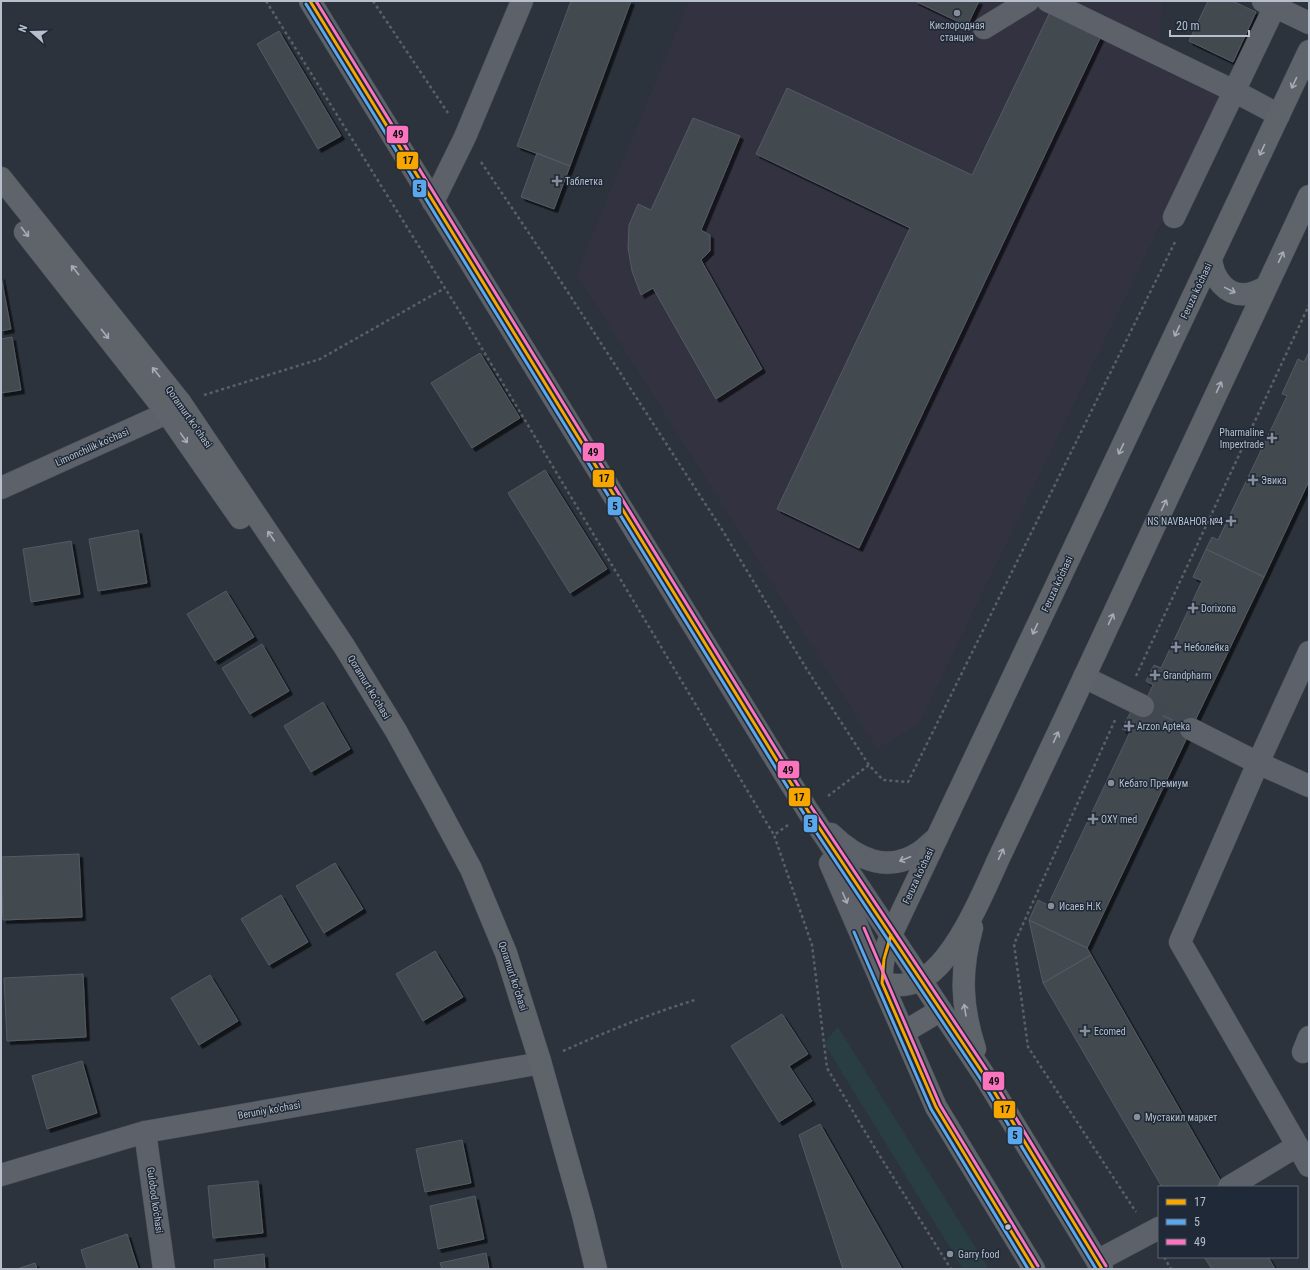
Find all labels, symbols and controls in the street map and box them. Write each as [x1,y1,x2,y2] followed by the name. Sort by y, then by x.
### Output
[952,8,962,18] marker: Кислородная станция
[12,12,52,52] north arrow
[1170,12,1249,38] scale bar
[1176,19,1200,33] text: 20 m
[930,20,985,43] place label: Кислородная станция
[16,23,30,34] text: N
[1290,77,1297,89] one-way arrow
[386,125,409,144] line badge: 49
[392,128,404,141] text: 49
[1258,144,1265,156] one-way arrow
[396,151,419,170] line badge: 17
[402,154,414,167] text: 17
[552,176,562,186] marker: Таблетка
[565,176,603,187] place label: Таблетка
[412,179,427,198] line badge: 5
[416,182,422,195] text: 5
[21,226,29,237] one-way arrow
[1278,251,1285,263] one-way arrow
[1178,261,1214,321] street label: Feruza ko'chasi
[71,265,79,276] one-way arrow
[1224,287,1236,294] one-way arrow
[1173,325,1180,337] one-way arrow
[101,329,109,340] one-way arrow
[152,366,160,377] one-way arrow
[1216,381,1223,393] one-way arrow
[164,384,214,450] street label: Qoramurt koʻchasi
[54,426,130,468] street label: Limonchilik ko'chasi
[1219,427,1264,450] place label: Pharmaline Impextrade
[180,432,188,443] one-way arrow
[1267,433,1277,443] marker: Pharmaline Impextrade
[582,442,605,462] line badge: 49
[1117,442,1124,454] one-way arrow
[587,446,599,459] text: 49
[592,469,615,488] line badge: 17
[598,472,610,485] text: 17
[1248,475,1258,485] marker: Эвика
[1261,475,1287,486] place label: Эвика
[607,496,622,516] line badge: 5
[1161,499,1168,511] one-way arrow
[612,500,618,513] text: 5
[1147,516,1223,527] place label: NS NAVBAHOR №4
[1226,516,1236,526] marker: NS NAVBAHOR №4
[266,530,275,541] one-way arrow
[1039,554,1075,614] street label: Feruza ko'chasi
[1188,603,1198,613] marker: Dorixona
[1201,603,1236,614] place label: Dorixona
[1108,613,1115,625] one-way arrow
[1031,623,1038,635] one-way arrow
[1171,642,1181,652] marker: Неболейка
[1184,642,1229,653] place label: Неболейка
[346,653,392,721] street label: Qoramurt koʻchasi
[1150,670,1160,680] marker: Grandpharm
[1163,670,1211,681] place label: Grandpharm
[1124,721,1134,731] marker: Arzon Apteka
[1137,721,1190,732] place label: Arzon Apteka
[1053,731,1060,743] one-way arrow
[777,760,800,779] line badge: 49
[782,764,794,777] text: 49
[1106,778,1116,788] marker: Кебато Премиум
[1119,778,1188,789] place label: Кебато Премиум
[788,787,811,807] line badge: 17
[793,791,805,804] text: 17
[803,814,818,833] line badge: 5
[1088,814,1098,824] marker: OXY med
[1101,814,1137,825] place label: OXY med
[807,817,813,830] text: 5
[900,846,936,906] street label: Feruza ko'chasi
[998,849,1005,861] one-way arrow
[899,855,911,863] one-way arrow
[842,891,850,903] one-way arrow
[1046,901,1056,911] marker: Исаев Н.К
[1059,901,1101,912] place label: Исаев Н.К
[497,940,529,1012] street label: Qoramurt koʻchasi
[961,1004,969,1017] one-way arrow
[1079,1025,1091,1037] marker: Ecomed
[1094,1026,1126,1037] place label: Ecomed
[982,1071,1005,1091] line badge: 49
[988,1075,1000,1088] text: 49
[237,1099,301,1121] street label: Beruniy ko'chasi
[993,1100,1016,1119] line badge: 17
[999,1103,1011,1116] text: 17
[1132,1112,1142,1122] marker: Мустакил маркет
[1145,1112,1217,1123] place label: Мустакил маркет
[1007,1126,1023,1145] line badge: 5
[1012,1129,1018,1142] text: 5
[145,1166,165,1234] street label: Gulobod ko'chasi
[1158,1186,1298,1258] legend
[1194,1195,1206,1209] text: 17
[1194,1215,1200,1229] text: 5
[1003,1222,1013,1232] unlabelled marker
[1194,1235,1206,1249] text: 49
[945,1249,955,1259] marker: Garry food
[958,1249,1000,1260] place label: Garry food

